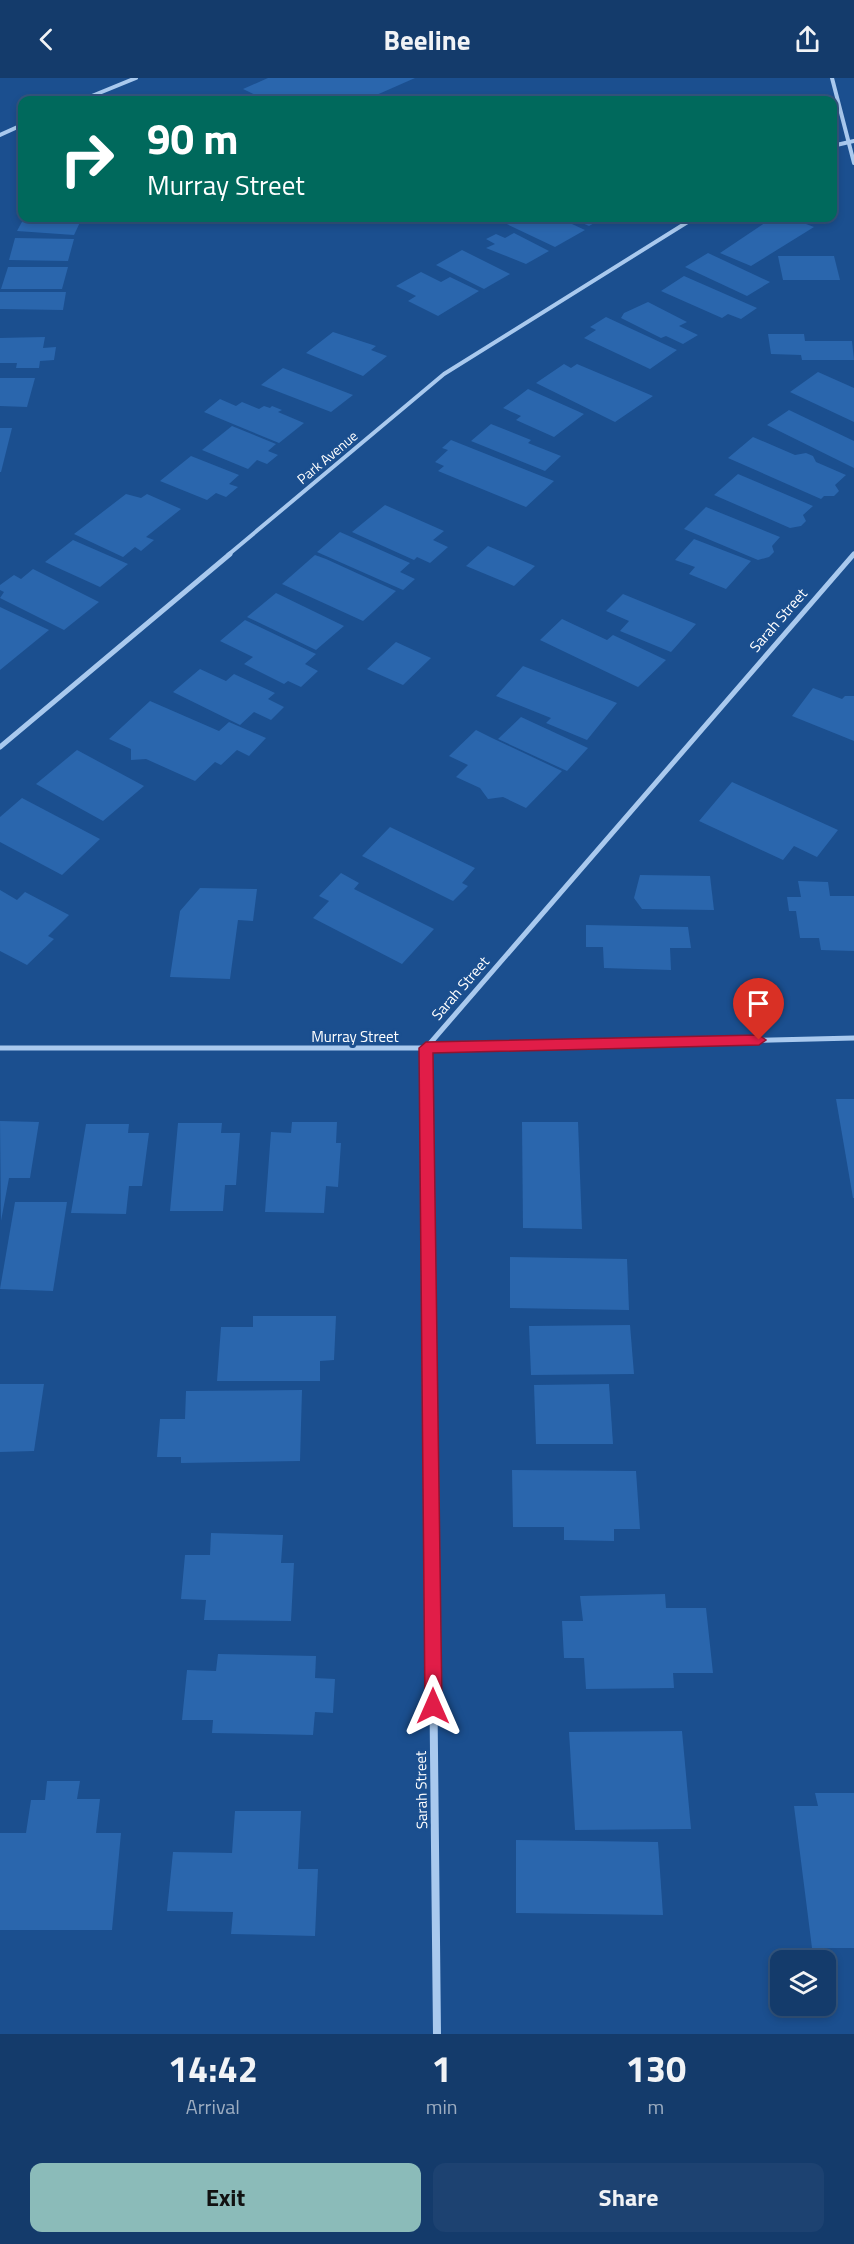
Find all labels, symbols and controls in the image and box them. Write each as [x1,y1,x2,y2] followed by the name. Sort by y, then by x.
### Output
[384,19,470,60] text: Beeline
[30,23,63,56] icon: back
[791,23,824,56] icon: share
[147,106,239,170] text: 90 m
[48,120,126,198] icon: right
[147,164,305,205] text: Murray Street
[292,425,362,489] street label: Park Avenue
[744,582,813,657] street label: Sarah Street
[426,950,495,1025] street label: Sarah Street
[733,978,784,1040] pin
[742,987,775,1020] icon: arrive
[311,1025,400,1048] street label: Murray Street
[401,1674,465,1738] position arrow
[409,1750,433,1829] street label: Sarah Street
[770,1950,836,2016] map controls
[770,1950,836,2016] button: layers
[168,2041,258,2096] text: 14:42
[432,2041,452,2096] text: 1
[626,2041,686,2096] text: 130
[186,2091,240,2122] text: Arrival
[426,2091,458,2122] text: min
[647,2091,664,2122] text: m
[30,2163,421,2232] button: Exit
[433,2163,824,2232] button: Share

